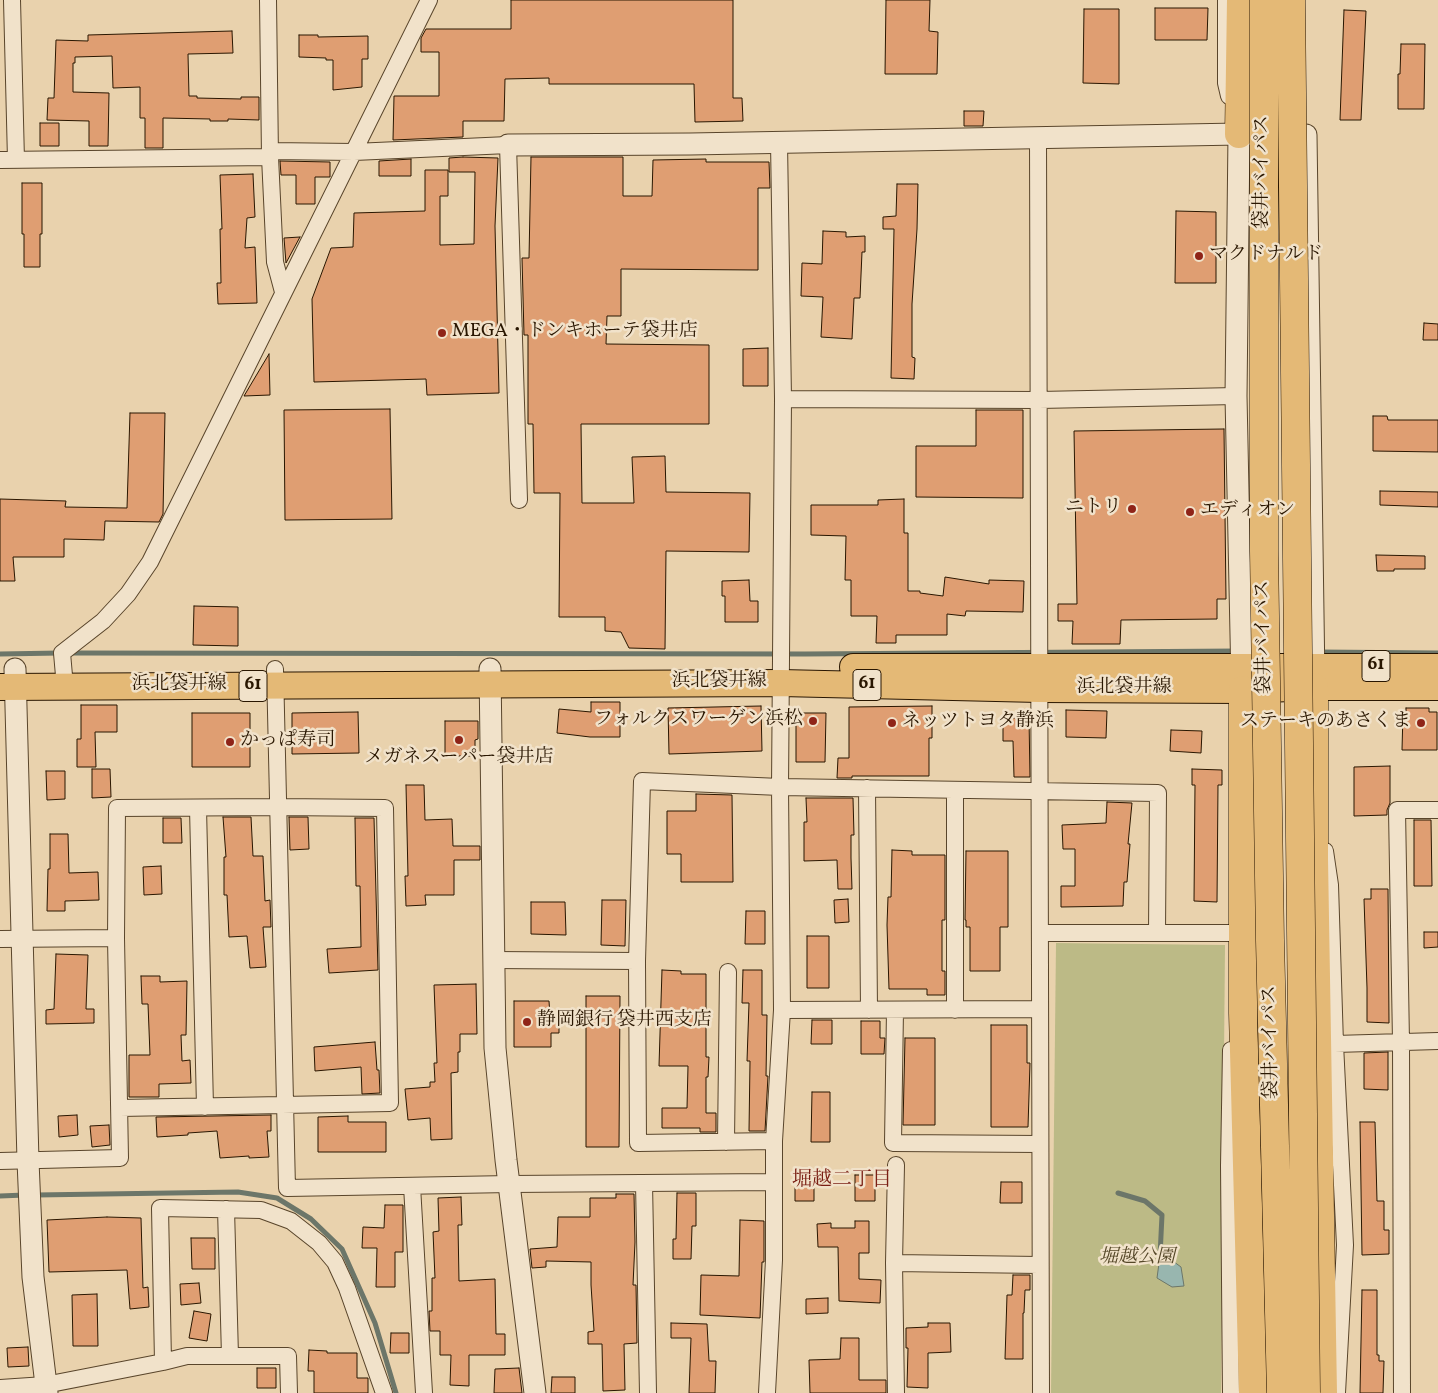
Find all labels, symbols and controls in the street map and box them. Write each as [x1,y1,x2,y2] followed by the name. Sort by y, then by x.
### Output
[1253,115,1275,229] street label: 袋井バイパス
[1209,245,1323,267] place label: マクドナルド
[1193,250,1205,262] marker: マクドナルド
[452,322,698,344] place label: MEGA・ドンキホーテ袋井店
[436,327,448,339] marker: MEGA・ドンキホーテ袋井店
[1065,498,1122,520] place label: ニトリ
[1200,501,1295,523] place label: エディオン
[1126,503,1138,515] marker: ニトリ
[1184,506,1196,518] marker: エディオン
[1253,580,1277,694] street label: 袋井バイパス
[1362,650,1390,681] road number: 61
[239,670,267,701] road number: 61
[853,670,881,700] road number: 61
[672,672,766,694] street label: 浜北袋井線
[132,675,226,697] street label: 浜北袋井線
[1077,678,1171,700] street label: 浜北袋井線
[594,710,803,732] place label: フォルクスワーゲン浜松
[902,712,1054,734] place label: ネッツトヨタ静浜
[1240,712,1411,734] place label: ステーキのあさくま
[807,715,819,727] marker: フォルクスワーゲン浜松
[886,717,898,729] marker: ネッツトヨタ静浜
[1415,717,1427,729] marker: ステーキのあさくま
[240,731,335,753] place label: かっぱ寿司
[453,734,465,746] marker: メガネスーパー袋井店
[224,736,236,748] marker: かっぱ寿司
[364,748,554,770] place label: メガネスーパー袋井店
[1260,985,1284,1099] street label: 袋井バイパス
[537,1011,712,1033] place label: 静岡銀行 袋井西支店
[521,1016,533,1028] marker: 静岡銀行 袋井西支店
[792,1169,892,1193] district label: 堀越二丁目
[1099,1248,1175,1270] park label: 堀越公園

